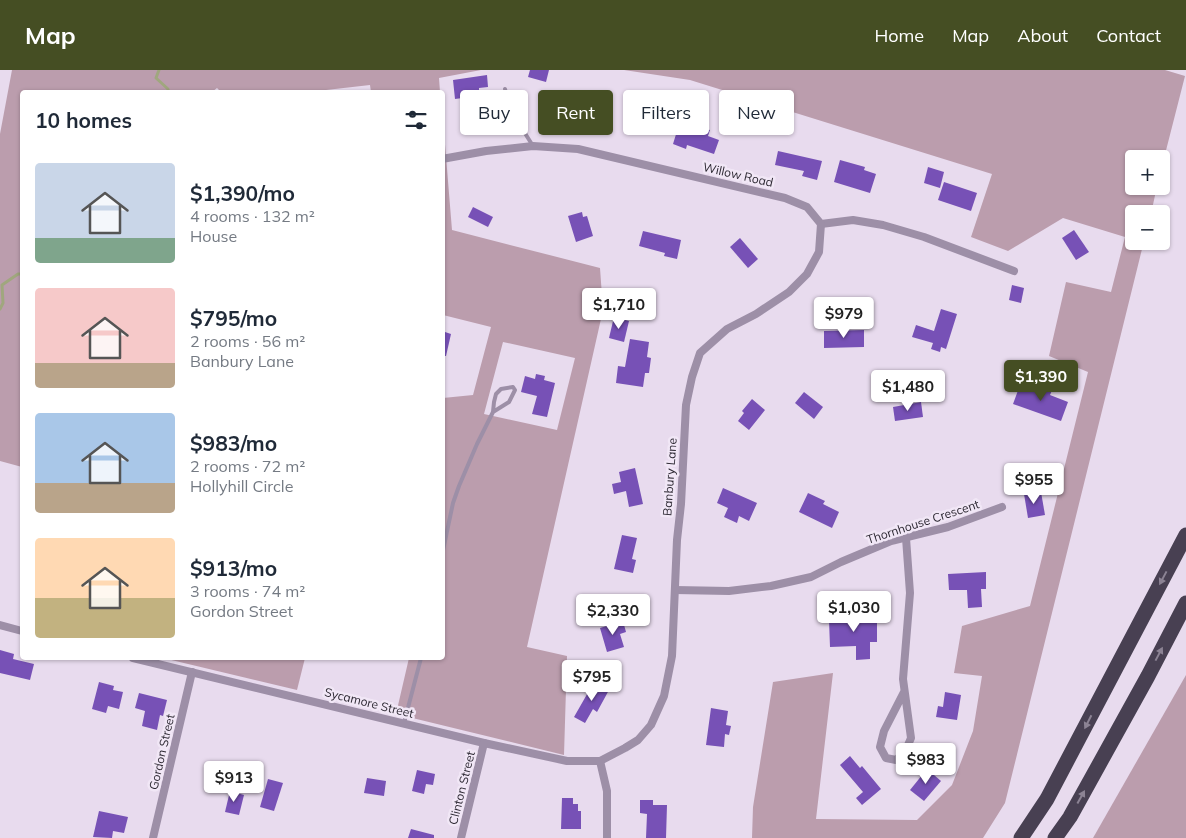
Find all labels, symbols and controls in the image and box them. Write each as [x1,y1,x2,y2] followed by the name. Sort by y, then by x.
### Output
[25,20,76,50] text: Map
[874,24,924,47] text: Home
[952,24,989,47] text: Map
[1017,24,1068,47] text: About
[1096,24,1161,47] text: Contact
[460,90,528,135] chip: Buy
[538,90,613,135] chip: Rent
[623,90,709,135] chip: Filters
[719,90,794,135] chip: New
[402,106,430,134] icon: filters
[35,107,132,133] text: 10 homes
[1125,150,1170,250] map controls
[1125,150,1170,195] button: +
[702,159,775,190] street label: Willow Road
[190,180,295,206] text: $1,390/mo
[75,183,135,243] icon: home
[1125,205,1170,250] button: −
[190,206,315,226] text: 4 rooms · 132 m²
[190,226,237,246] text: House
[578,288,660,330] pin: $1,710
[593,294,645,314] text: $1,710
[814,296,874,339] pin: $979
[825,303,863,323] text: $979
[190,305,277,331] text: $795/mo
[75,308,135,368] icon: home
[190,331,305,351] text: 2 rooms · 56 m²
[190,351,294,371] text: Banbury Lane
[1000,360,1082,402] pin: $1,390
[1015,366,1067,386] text: $1,390
[867,370,949,412] pin: $1,480
[882,376,934,396] text: $1,480
[190,430,277,456] text: $983/mo
[75,433,135,493] icon: home
[659,438,680,516] street label: Banbury Lane
[190,456,305,476] text: 2 rooms · 72 m²
[1004,462,1064,505] pin: $955
[1015,469,1053,489] text: $955
[190,476,293,496] text: Hollyhill Circle
[865,496,981,547] street label: Thornhouse Crescent
[190,555,277,581] text: $913/mo
[75,558,135,618] icon: home
[1159,571,1167,585] one-way arrow
[190,581,305,601] text: 3 rooms · 74 m²
[813,590,895,633] pin: $1,030
[572,594,654,636] pin: $2,330
[828,597,880,617] text: $1,030
[587,600,639,620] text: $2,330
[190,601,293,621] text: Gordon Street
[1155,647,1163,661] one-way arrow
[562,660,622,702] pin: $795
[573,666,611,686] text: $795
[323,684,415,721] street label: Sycamore Street
[146,713,178,791] street label: Gordon Street
[1083,715,1092,729] one-way arrow
[896,742,956,785] pin: $983
[907,749,945,769] text: $983
[445,750,478,826] street label: Clinton Street
[204,760,264,803] pin: $913
[215,767,253,787] text: $913
[1077,789,1085,804] one-way arrow

